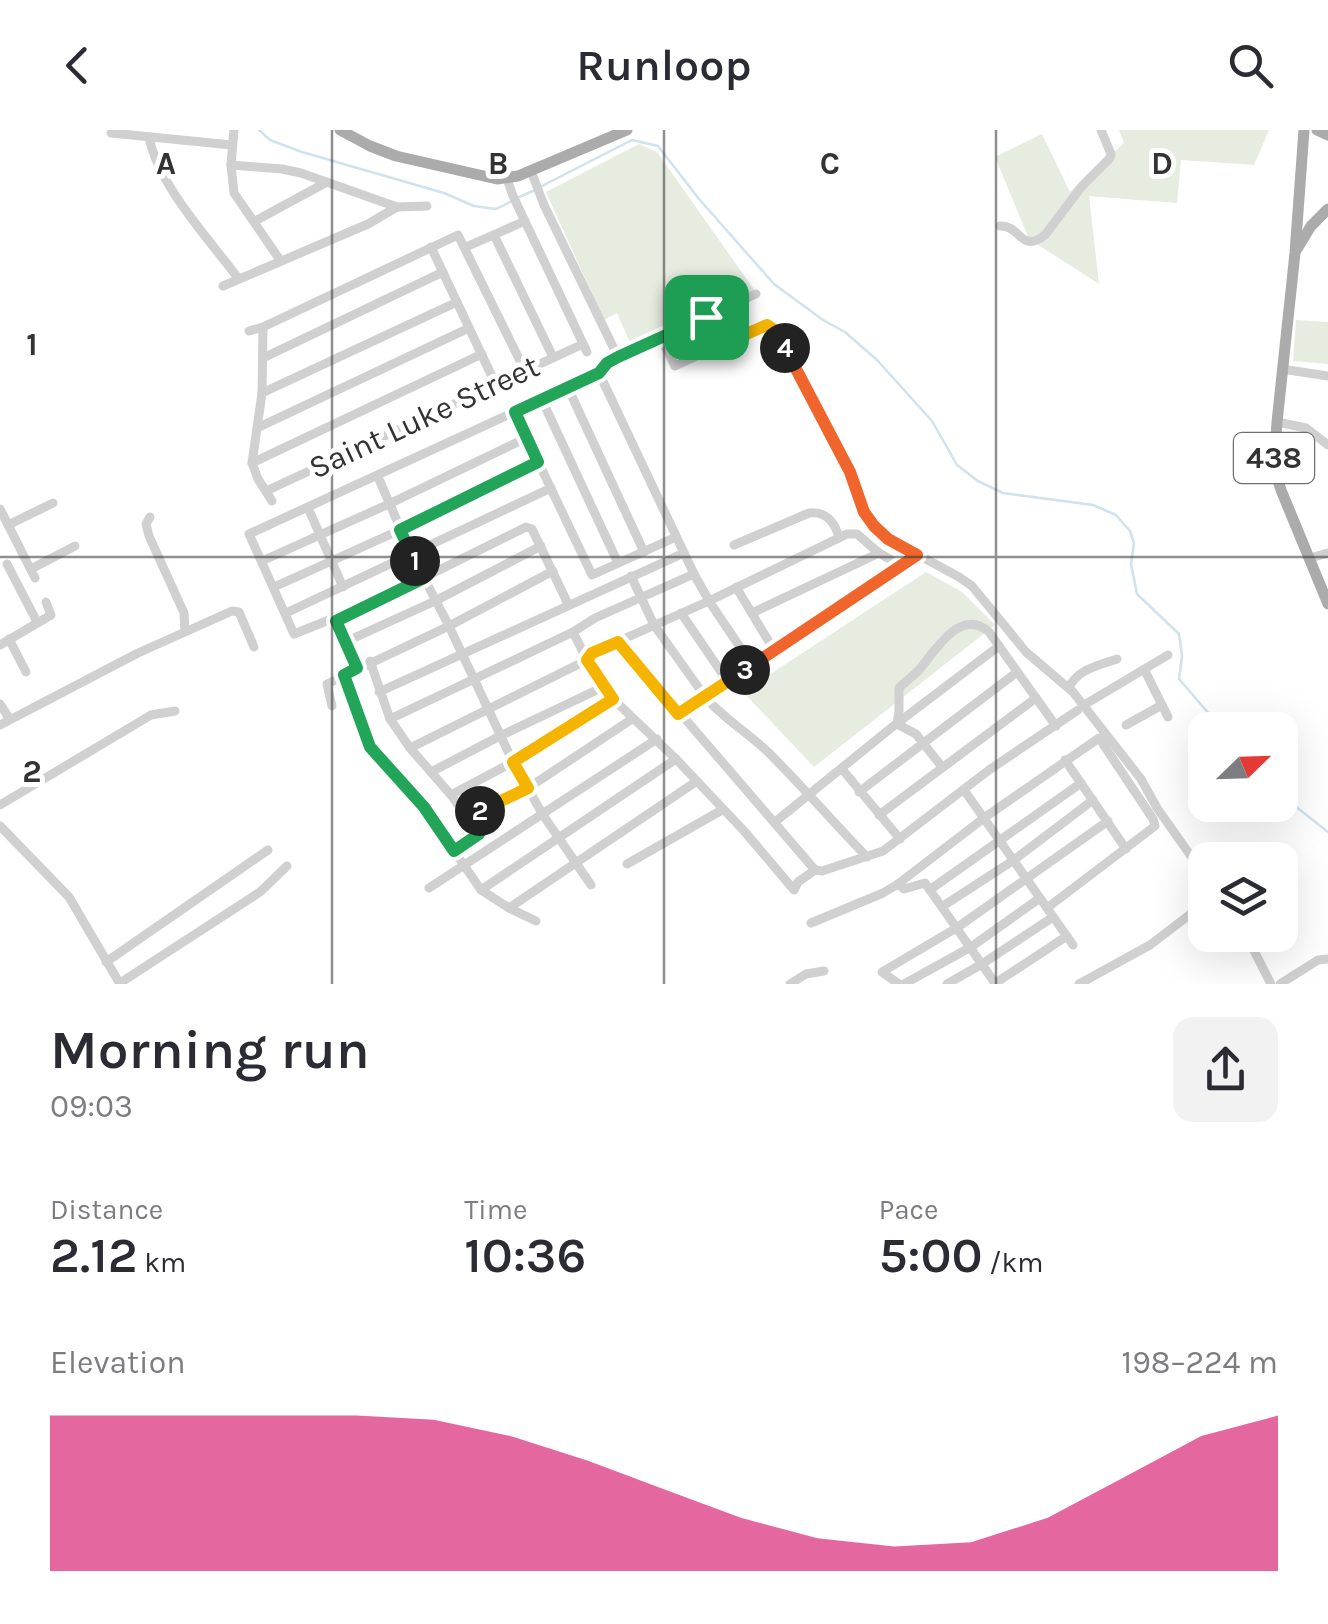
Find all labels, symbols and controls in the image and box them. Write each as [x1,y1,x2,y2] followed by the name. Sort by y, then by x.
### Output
[50,38,105,93] icon: back
[1223,38,1278,93] icon: search
[576,39,752,91] text: Runloop
[156,145,176,182] text: A
[488,145,508,182] text: B
[820,145,840,182] text: C
[1151,145,1173,182] text: D
[664,275,749,360] pin
[679,290,734,345] icon: arrive
[760,323,810,373] pin: 4
[26,326,38,363] text: 1
[777,331,793,364] text: 4
[303,347,545,487] street label: Saint Luke Street
[1234,433,1314,483] road number: 438
[390,536,440,586] pin: 1
[410,544,420,577] text: 1
[720,645,770,695] pin: 3
[736,653,754,686] text: 3
[1188,712,1298,822] north arrow
[1188,712,1298,952] map controls
[22,753,42,790] text: 2
[455,786,505,836] pin: 2
[472,794,488,827] text: 2
[1188,842,1298,952] button: layers
[1173,1017,1278,1122] button: share
[50,1018,370,1082] text: Morning run
[50,1088,133,1125] text: 09:03
[50,1193,163,1226] text: Distance
[464,1193,527,1226] text: Time
[879,1193,938,1226] text: Pace
[50,1226,138,1285] text: 2.12
[464,1226,586,1285] text: 10:36
[879,1226,983,1285] text: 5:00
[138,1246,186,1279] text: km
[983,1246,1043,1279] text: /km
[50,1344,185,1381] text: Elevation
[1122,1344,1278,1381] text: 198–224 m

